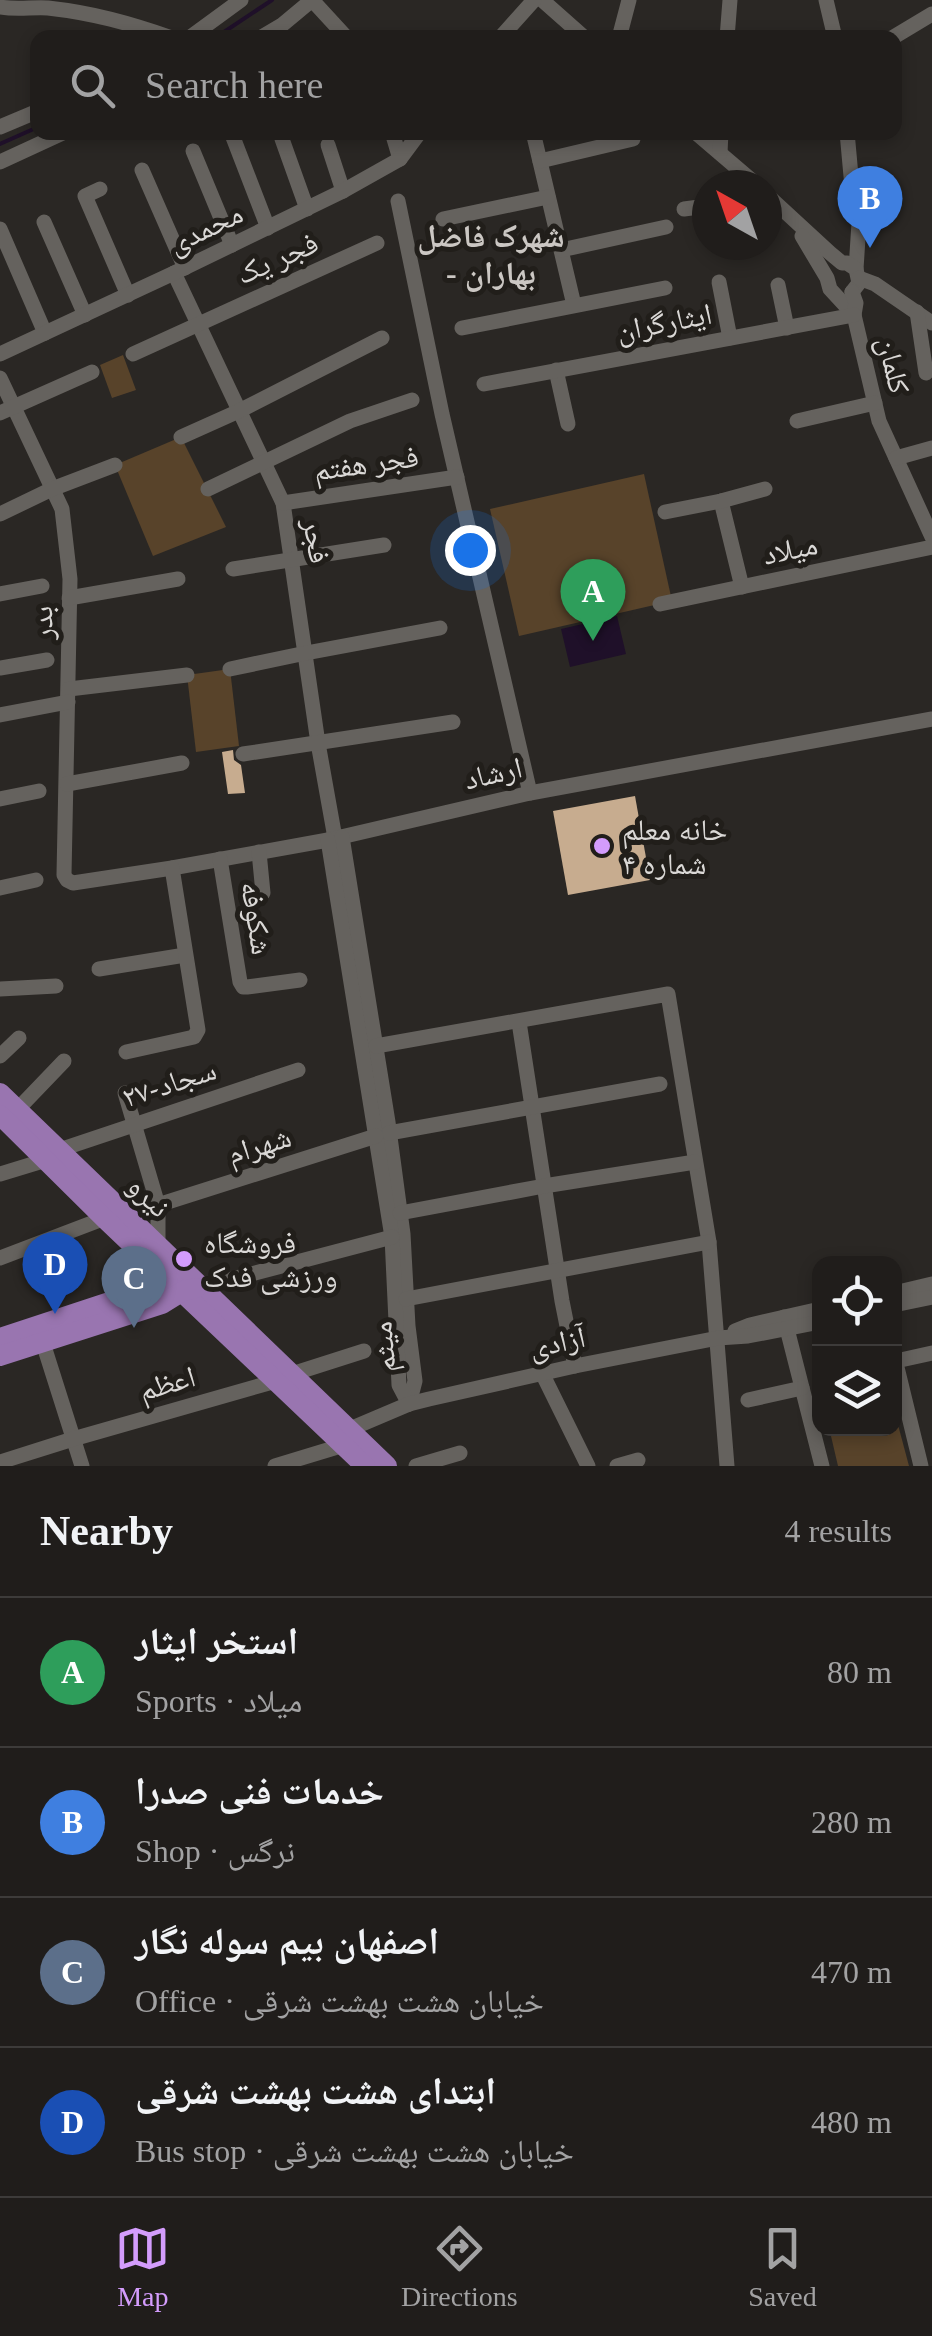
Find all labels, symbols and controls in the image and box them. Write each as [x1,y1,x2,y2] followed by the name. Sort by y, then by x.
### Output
[30,30,902,140] search box
[65,58,120,113] icon: search
[145,64,323,106] text: Search here
[838,166,902,248] pin: B
[692,170,782,260] north arrow
[162,196,249,262] street label: محمدی
[417,218,565,292] district label: شهرک فاضل - بهاران
[231,225,323,291] street label: فجر یک
[613,297,715,349] street label: ایثارگران
[870,333,917,397] street label: کلمان
[311,439,421,491] street label: فجر هفتم
[297,515,337,566] street label: فجر
[445,525,496,576] your location
[760,527,821,571] street label: میلاد
[560,558,626,641] pin: A
[25,606,60,641] street label: بدر
[461,750,525,796] street label: ارشاد
[622,813,727,880] place label: خانه معلم شماره ۴
[591,835,613,857] marker: خانه معلم شماره ۴
[235,879,279,957] street label: شکوفه
[118,1052,220,1114] street label: ۲۷-سجاد
[223,1120,296,1173] street label: شهرام
[121,1168,177,1224] street label: نیرو
[204,1226,338,1295] place label: فروشگاه ورزشی فدک
[22,1232,88,1314] pin: D
[102,1246,166,1328] pin: C
[173,1248,195,1270] marker: فروشگاه ورزشی فدک
[812,1256,902,1436] map controls
[812,1256,902,1346] button: locate
[364,1320,406,1374] street label: میثم
[526,1320,590,1366] street label: آزادی
[812,1346,902,1436] button: layers
[135,1359,200,1411] street label: اعظم
[40,1508,173,1554] text: Nearby
[784,1513,892,1549] text: 4 results
[135,1620,298,1662] text: استخر ایثار
[61,1654,84,1690] text: A
[827,1654,892,1690] text: 80 m
[135,1683,302,1719] text: Sports · میلاد
[135,1770,384,1812] text: خدمات فنی صدرا
[62,1804,83,1840] text: B
[811,1804,892,1840] text: 280 m
[135,1833,295,1869] text: Shop · نرگس
[135,1920,439,1962] text: اصفهان بیم سوله نگار
[61,1954,84,1990] text: C
[811,1954,892,1990] text: 470 m
[135,1983,544,2019] text: Office · خیابان هشت بهشت شرقی
[135,2070,496,2112] text: ابتدای هشت بهشت شرقی
[61,2104,84,2140] text: D
[811,2104,892,2140] text: 480 m
[135,2133,574,2169] text: Bus stop · خیابان هشت بهشت شرقی
[115,2221,170,2313] tab: Map
[401,2221,518,2313] tab: Directions
[748,2221,817,2313] tab: Saved

